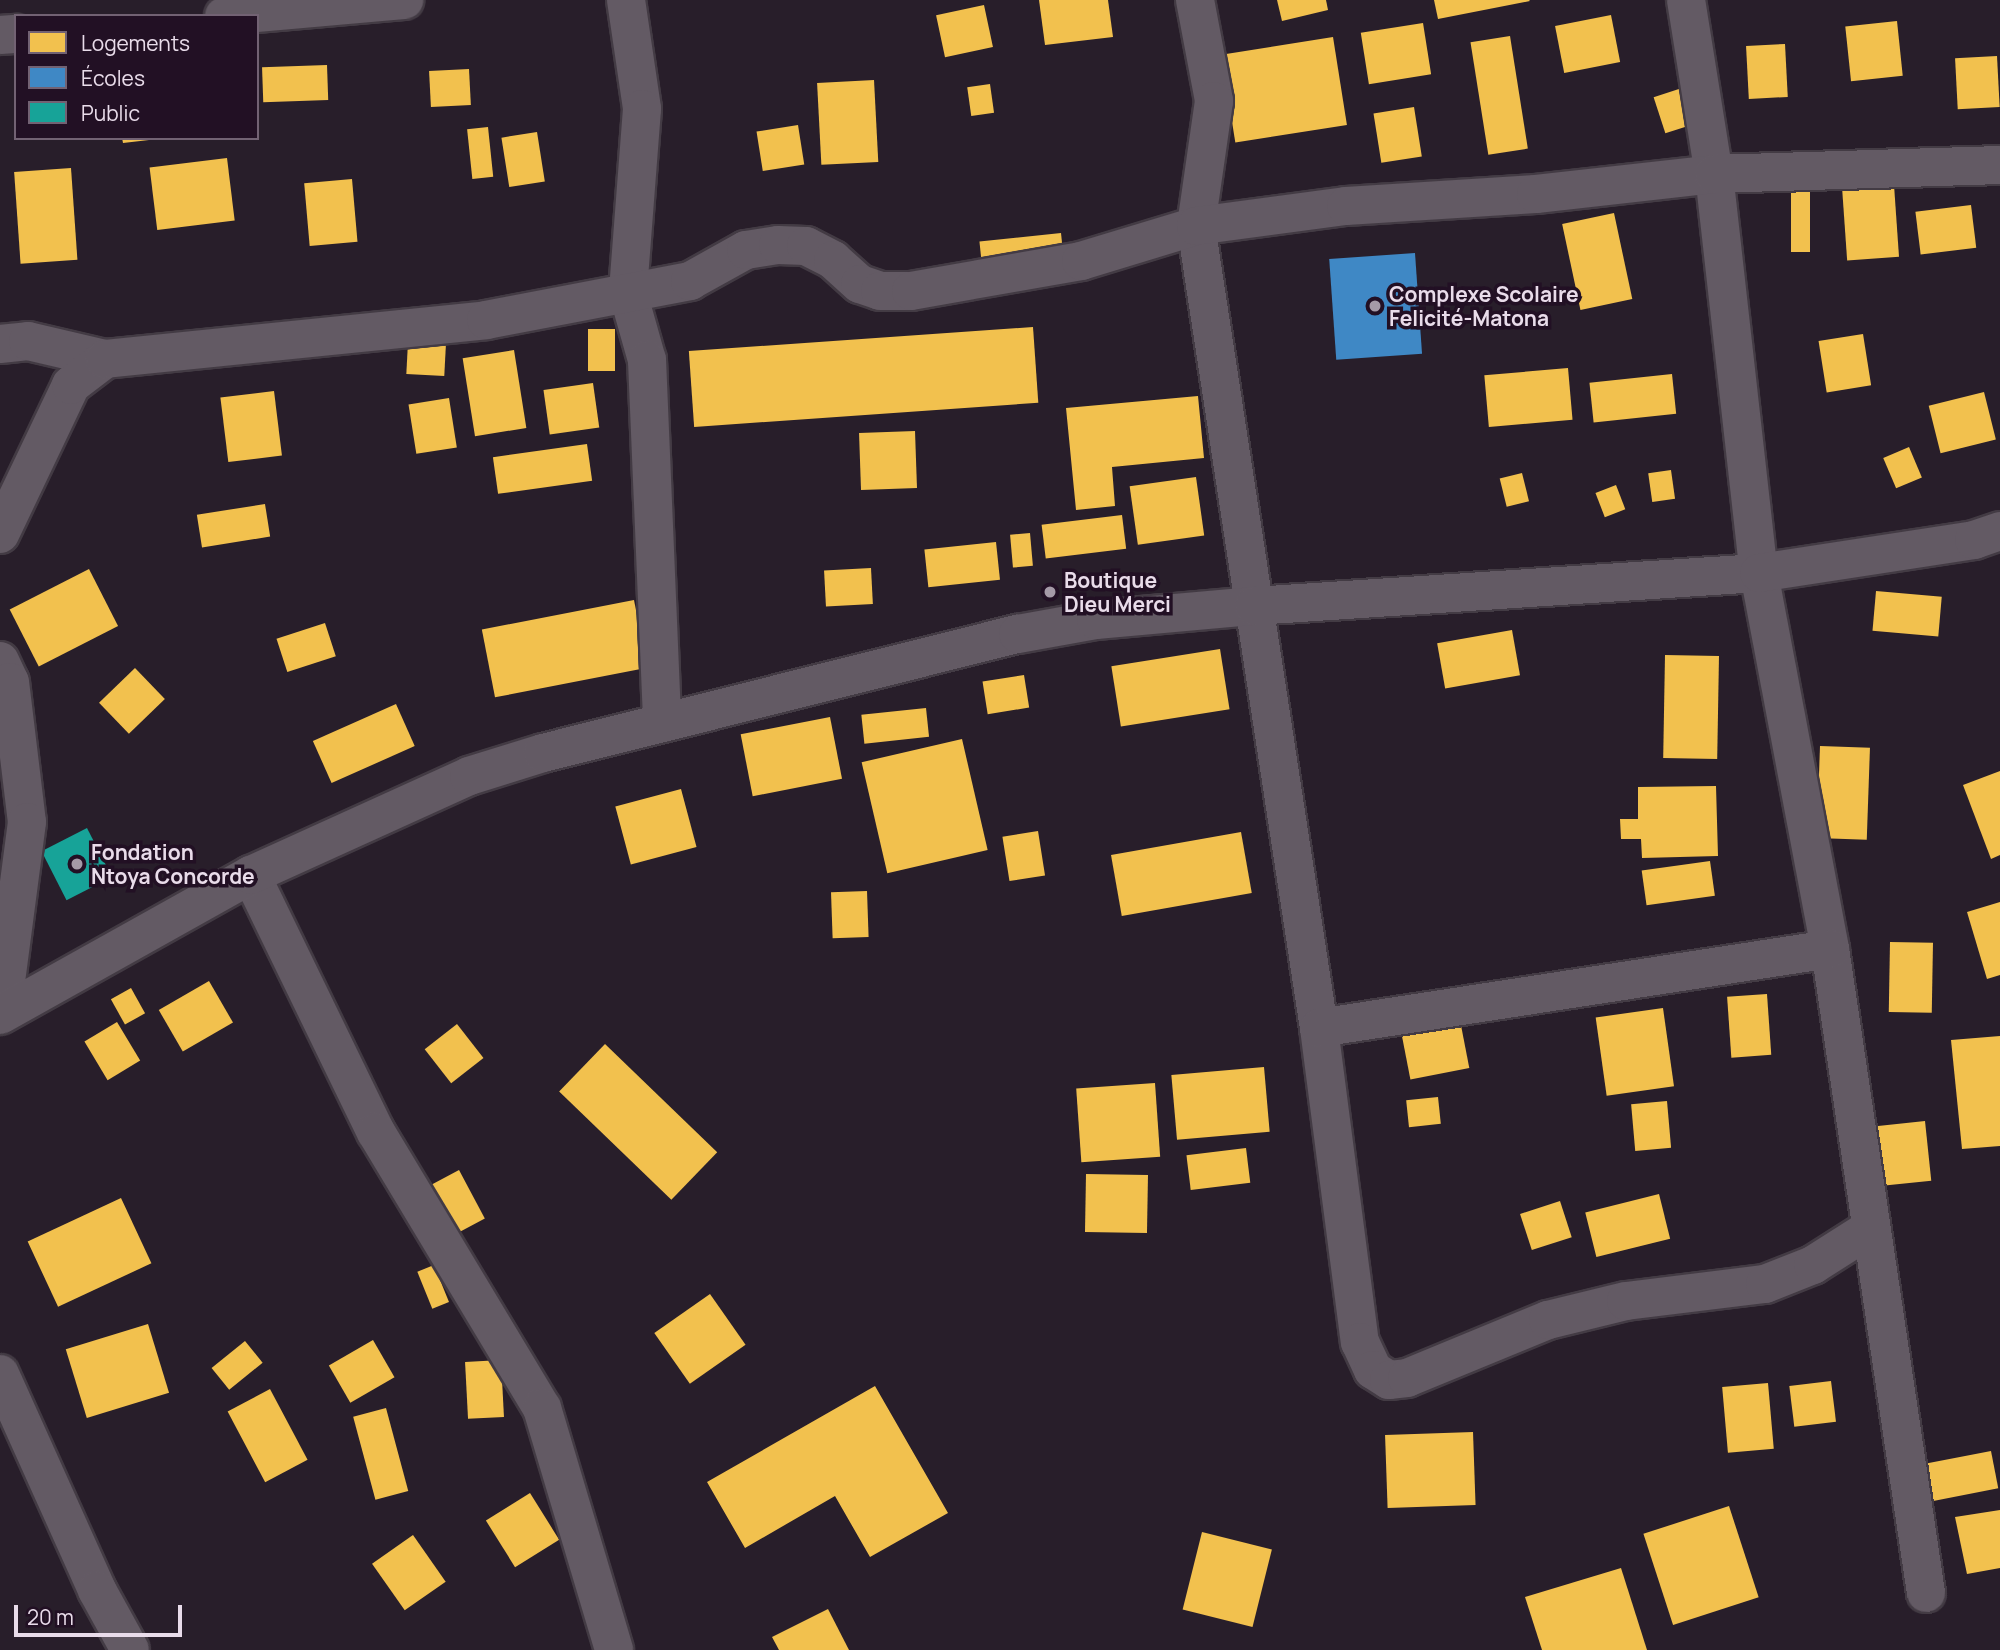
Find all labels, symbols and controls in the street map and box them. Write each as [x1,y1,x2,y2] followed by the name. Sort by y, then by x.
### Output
[14,14,259,140] legend
[81,29,190,57] text: Logements
[81,64,145,92] text: Écoles
[81,99,140,127] text: Public
[1389,281,1579,331] place label: Complexe Scolaire Felicité-Matona
[1367,298,1383,314] marker: Complexe Scolaire Felicité-Matona
[1064,567,1171,617] place label: Boutique Dieu Merci
[1042,584,1058,600] marker: Boutique Dieu Merci
[91,839,255,889] place label: Fondation Ntoya Concorde
[69,856,85,872] marker: Fondation Ntoya Concorde
[18,1590,186,1634] scale bar
[27,1603,74,1631] text: 20 m

